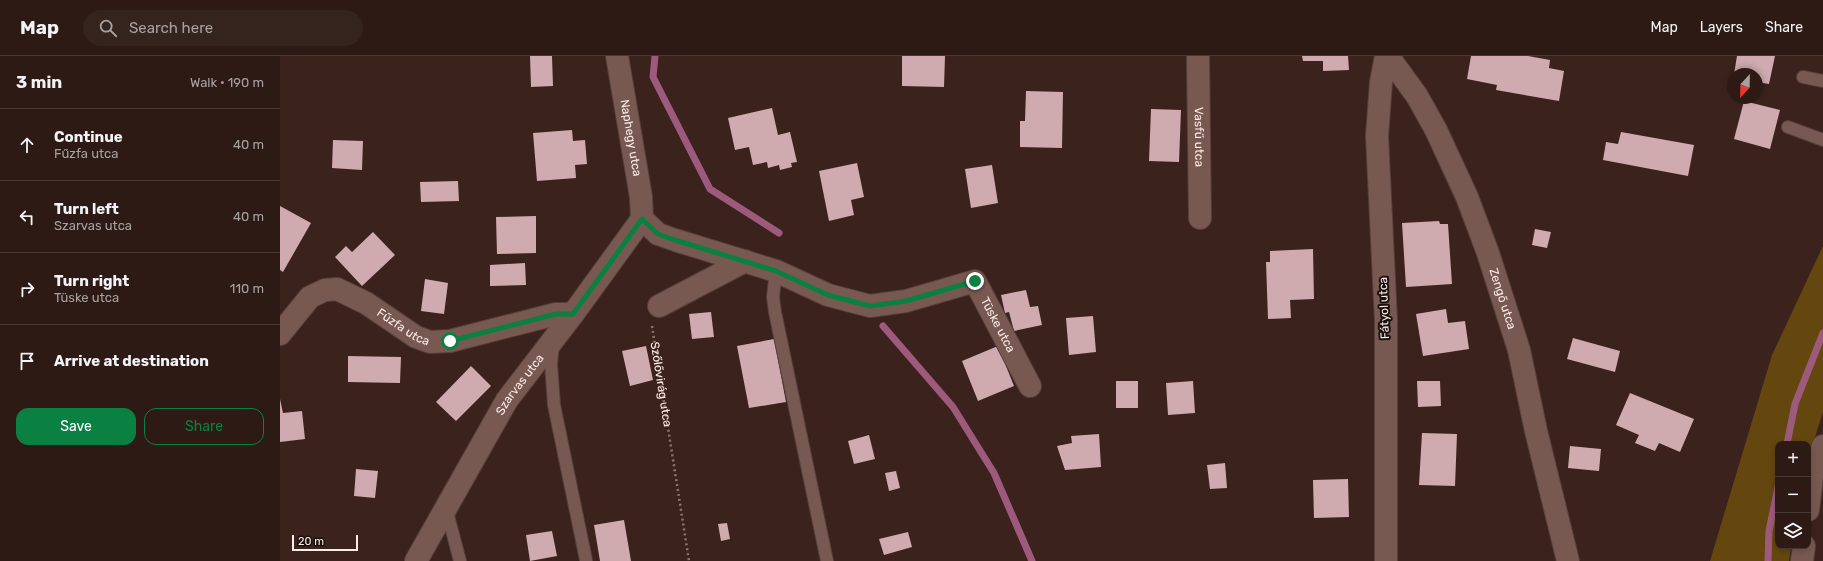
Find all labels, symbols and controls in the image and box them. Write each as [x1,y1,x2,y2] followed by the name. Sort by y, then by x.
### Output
[83,10,363,46] search box
[20,16,59,39] text: Map
[97,17,119,39] icon: search
[129,19,213,37] text: Search here
[1651,19,1678,36] text: Map
[1700,19,1743,36] text: Layers
[1765,19,1803,36] text: Share
[1727,68,1763,104] north arrow
[16,72,62,92] text: 3 min
[190,75,264,90] text: Walk · 190 m
[617,98,644,177] street label: Naphegy utca
[1192,107,1206,167] street label: Vasfű utca
[54,128,123,146] text: Continue
[16,134,38,156] icon: ahead
[233,137,264,152] text: 40 m
[54,146,118,161] text: Fűzfa utca
[54,200,119,218] text: Turn left
[16,206,38,228] icon: left
[233,209,264,224] text: 40 m
[54,218,132,233] text: Szarvas utca
[1486,266,1519,331] street label: Zengő utca
[54,272,129,290] text: Turn right
[966,272,984,290] route end
[1376,277,1392,339] street label: Fátyol utca
[16,278,38,300] icon: right
[230,281,264,296] text: 110 m
[54,290,119,305] text: Tüske utca
[978,295,1018,355] street label: Tüske utca
[374,306,431,348] street label: Fűzfa utca
[441,332,459,350] route start
[648,341,675,428] street label: Szőlővirág utca
[16,350,38,372] icon: arrive
[493,351,547,417] street label: Szarvas utca
[54,352,209,370] text: Arrive at destination
[16,408,136,445] button: Save
[144,408,264,445] button: Share
[1775,441,1811,549] map controls
[1775,441,1811,477] button: +
[1775,477,1811,513] button: −
[1775,513,1811,549] button: layers
[292,533,358,552] scale bar
[298,535,324,548] text: 20 m

